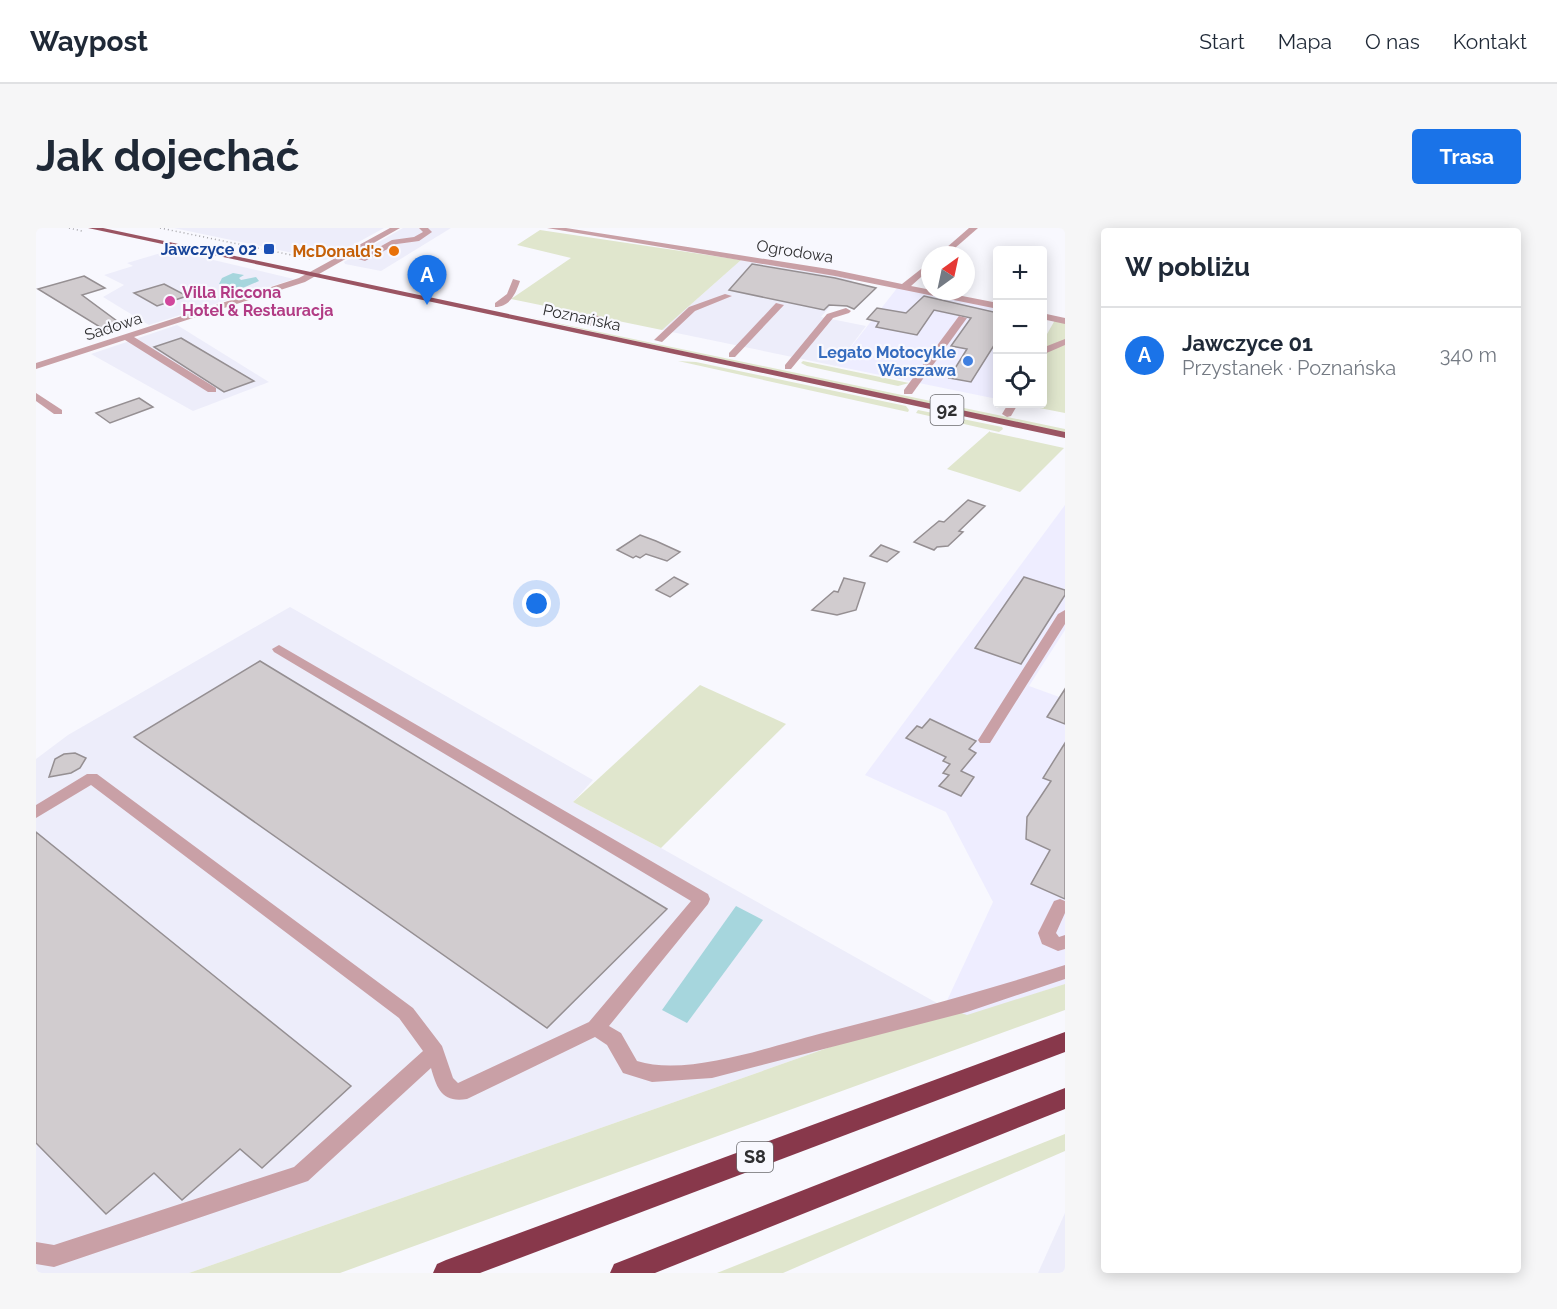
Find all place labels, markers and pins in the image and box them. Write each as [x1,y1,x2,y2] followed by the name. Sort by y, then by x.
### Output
[161,240,257,259] place label: Jawczyce 02
[262,242,276,256] marker: Jawczyce 02
[292,242,382,261] place label: McDonald's
[387,244,401,258] marker: McDonald's
[408,256,446,305] pin: A
[182,283,333,320] place label: Villa Riccona Hotel & Restauracja
[163,294,177,308] marker: Villa Riccona Hotel & Restauracja
[818,343,956,380] place label: Legato Motocykle Warszawa
[961,354,975,368] marker: Legato Motocykle Warszawa

